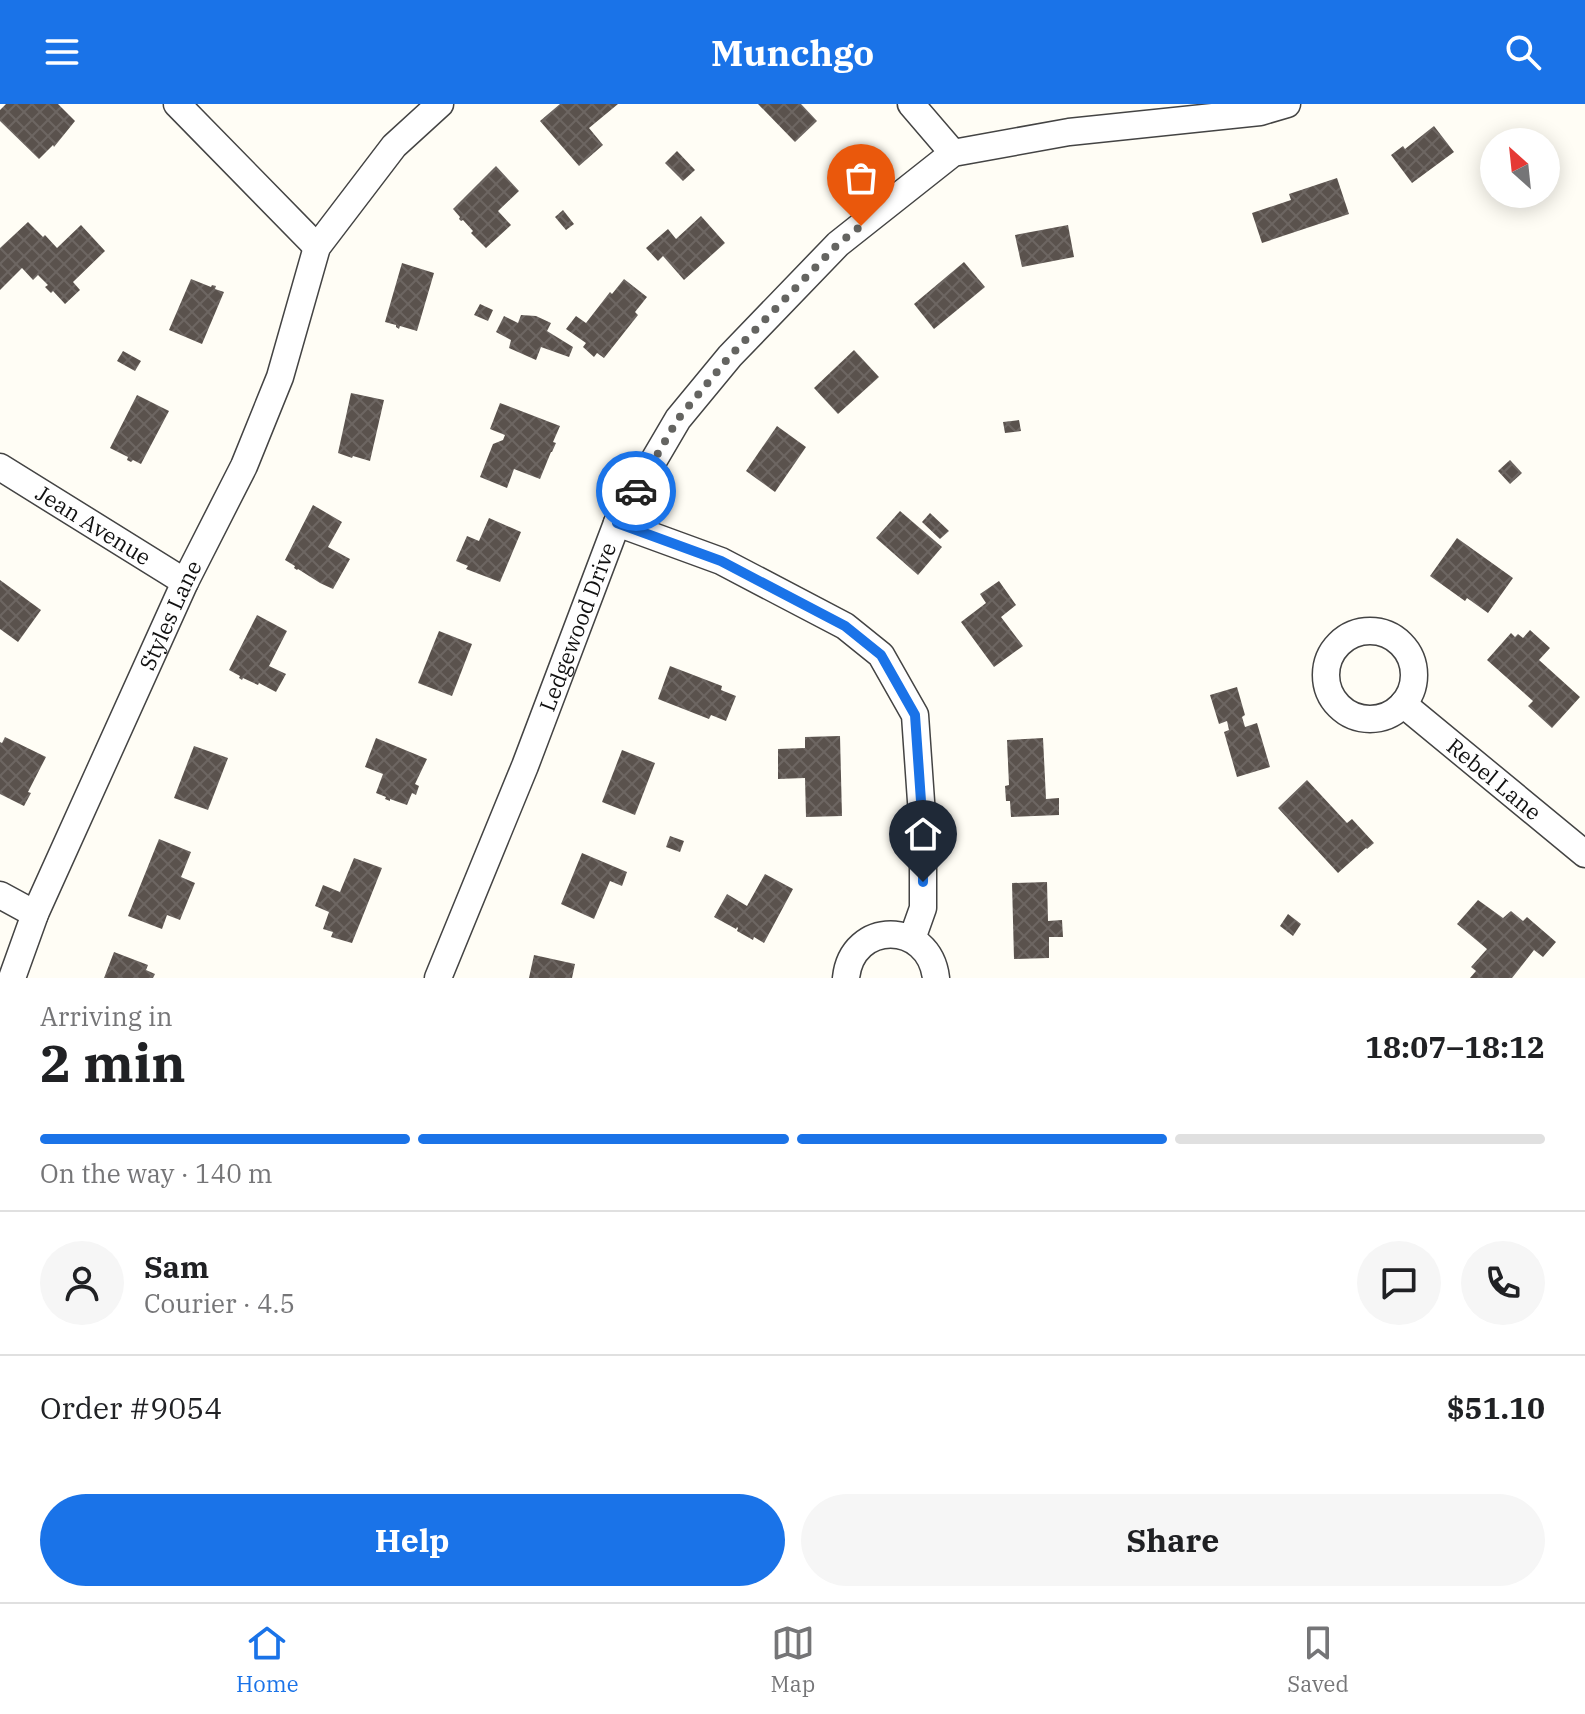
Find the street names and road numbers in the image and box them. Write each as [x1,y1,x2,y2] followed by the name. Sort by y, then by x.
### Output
[31,478,157,571] street label: Jean Avenue
[532,538,622,715] street label: Ledgewood Drive
[132,555,208,674] street label: Styles Lane
[1441,731,1548,826] street label: Rebel Lane

